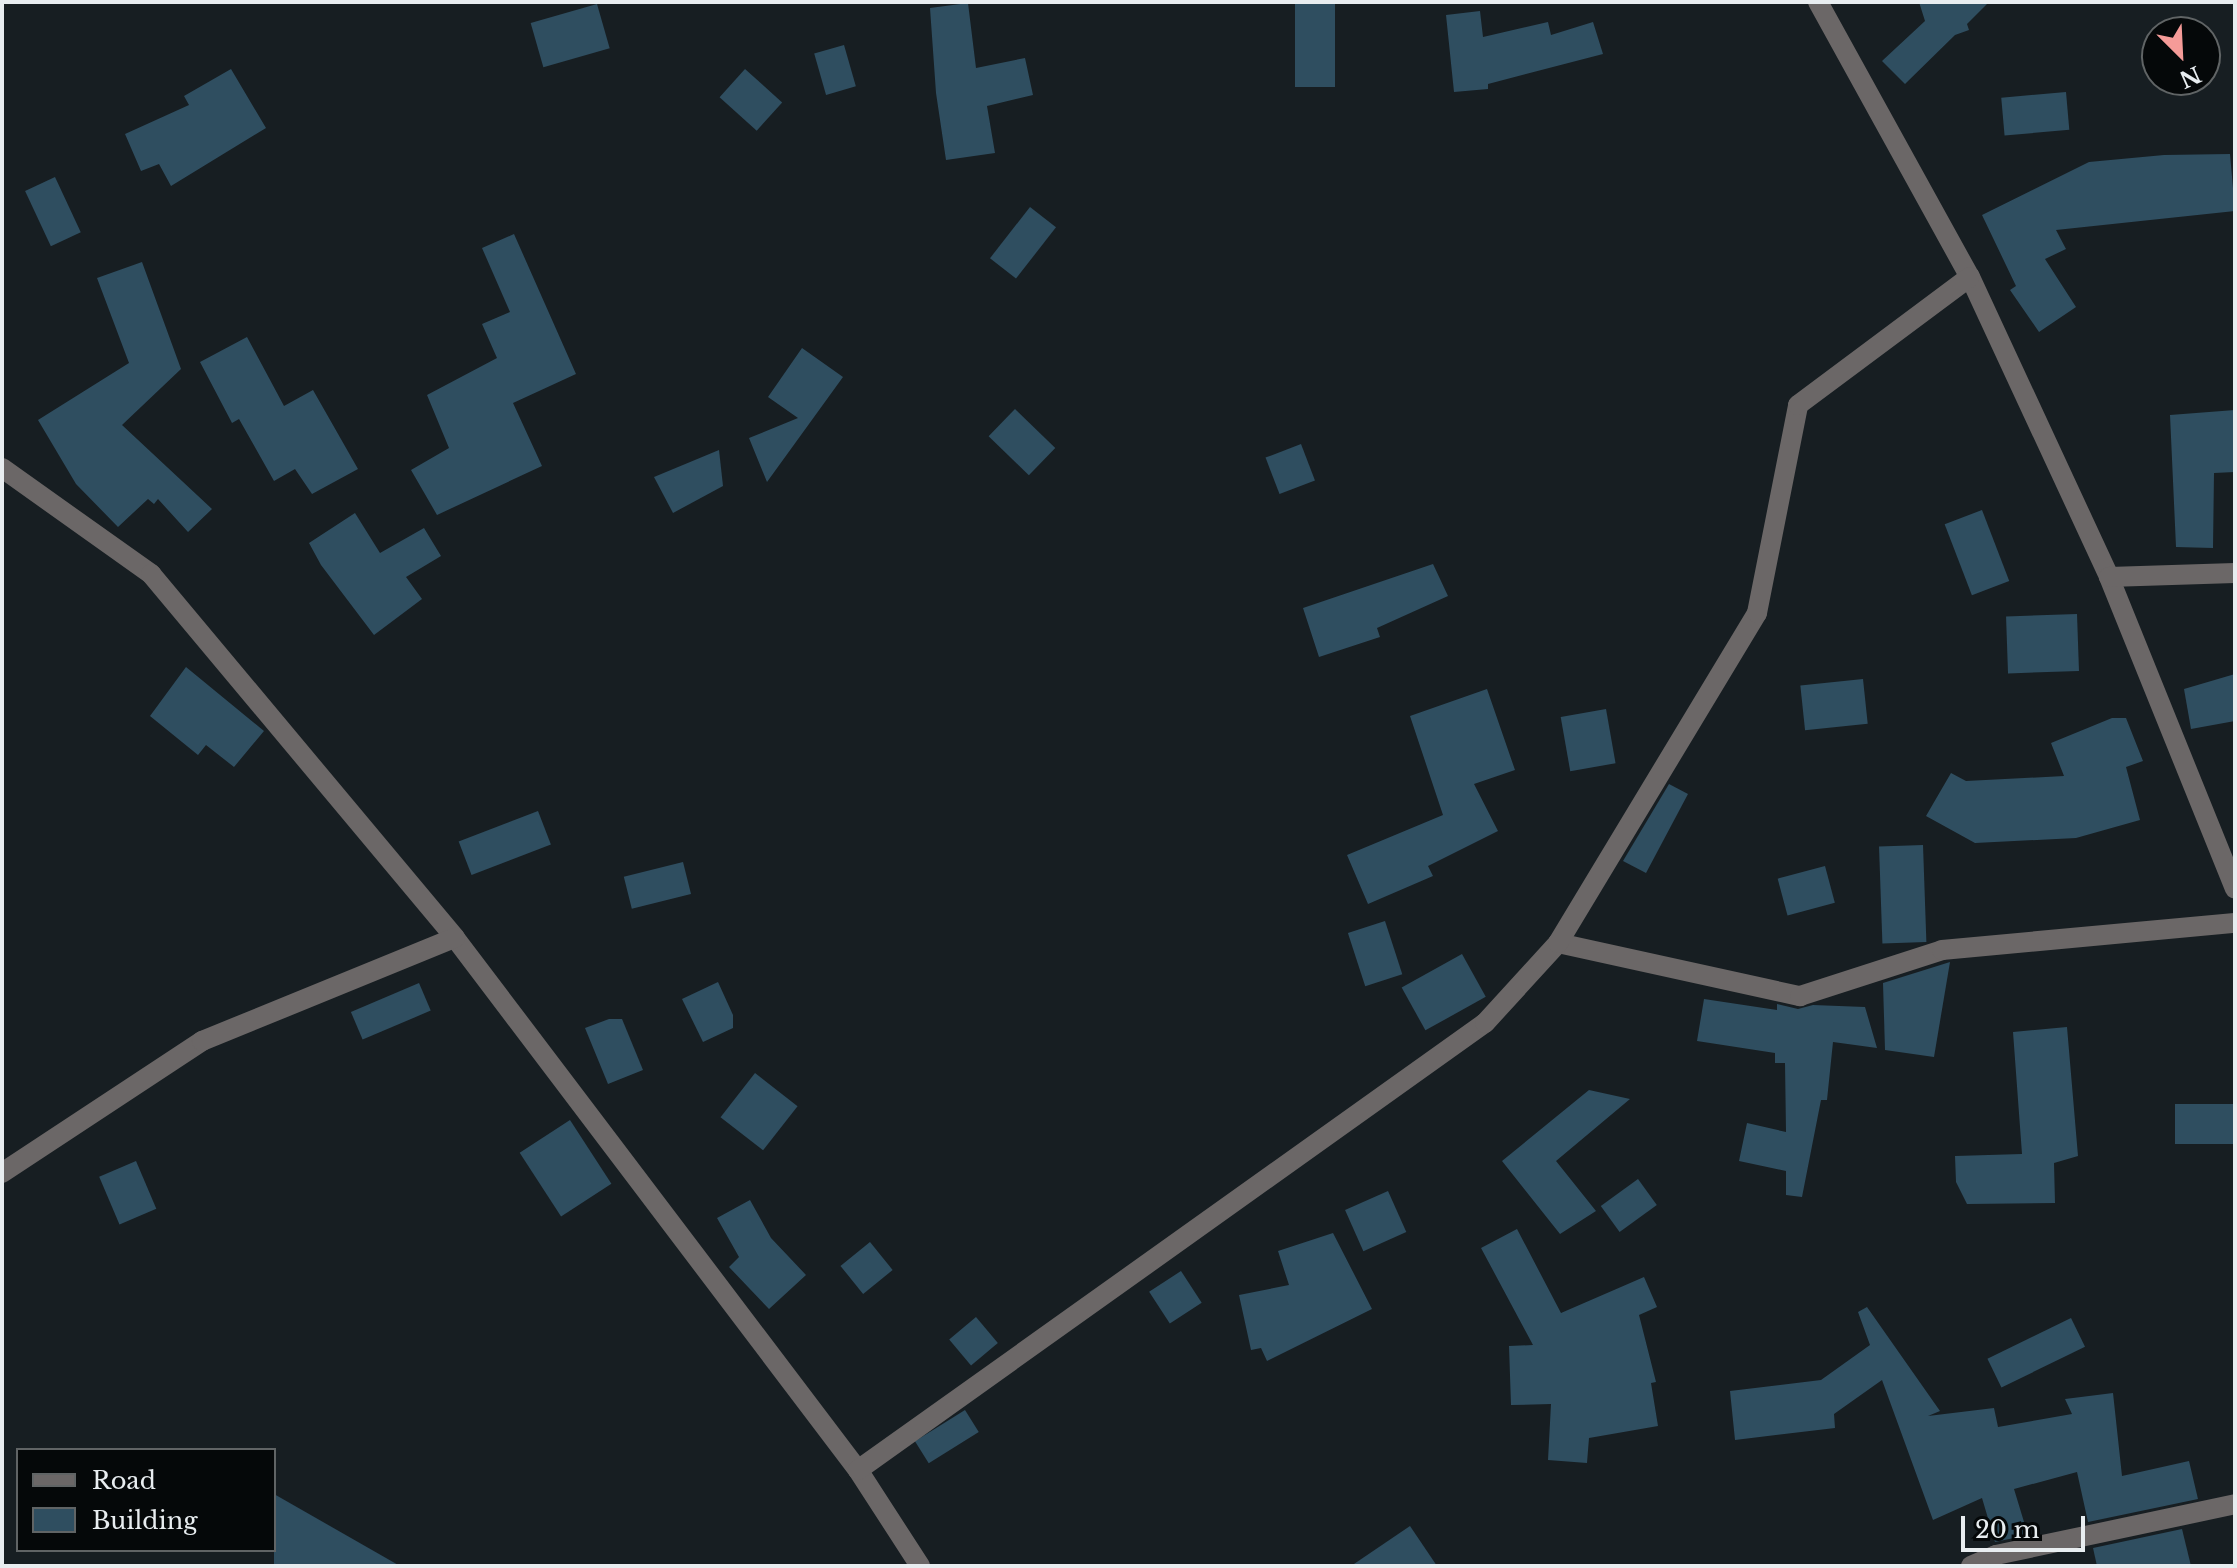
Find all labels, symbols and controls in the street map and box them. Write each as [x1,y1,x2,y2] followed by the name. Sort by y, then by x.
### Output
[2141,16,2221,96] north arrow
[2175,60,2205,93] text: N
[16,1448,276,1552] legend
[92,1466,156,1495] text: Road
[1965,1500,2089,1550] scale bar
[92,1506,198,1535] text: Building
[1975,1515,2040,1544] text: 20 m

